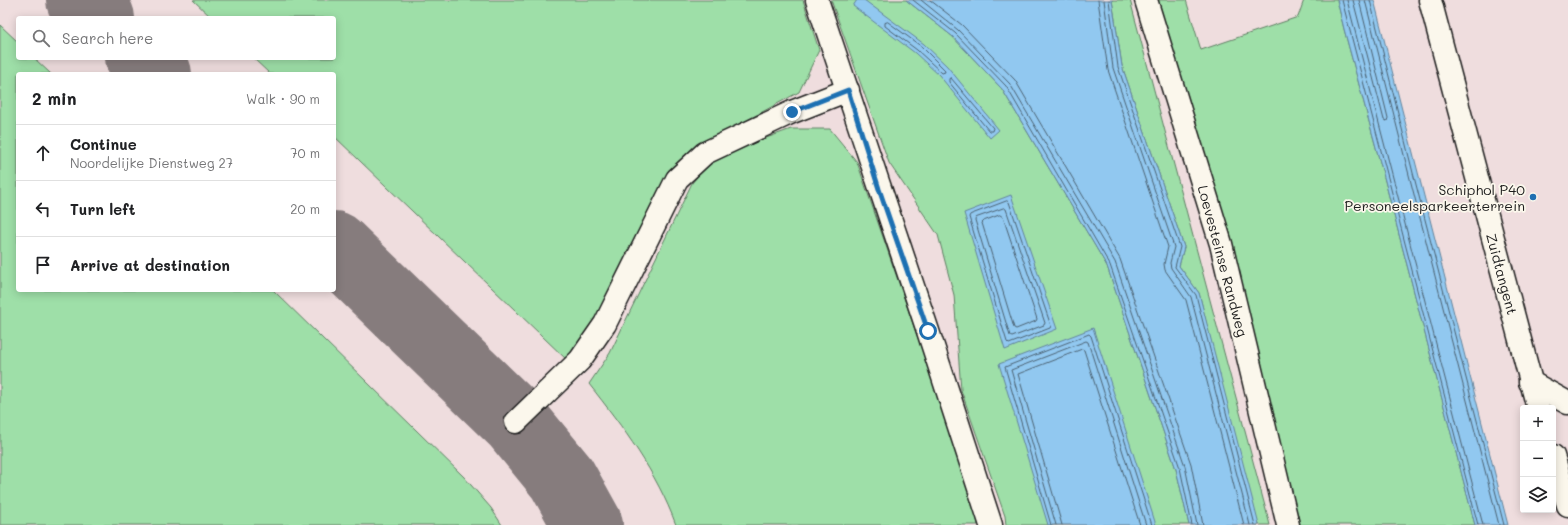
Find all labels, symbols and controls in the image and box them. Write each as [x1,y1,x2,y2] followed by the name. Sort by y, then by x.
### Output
[16,16,336,60] search box
[30,27,52,49] icon: search
[62,28,153,48] text: Search here
[32,87,77,109] text: 2 min
[246,90,320,107] text: Walk · 90 m
[783,103,801,121] route end
[70,134,137,154] text: Continue
[32,142,54,164] icon: ahead
[290,144,320,161] text: 70 m
[70,154,233,171] text: Noordelijke Dienstweg 27
[1344,180,1525,215] place label: Schiphol P40 Personeelsparkeerterrein
[1194,183,1252,339] street label: Loevesteinse Randweg
[1528,192,1538,202] marker: Schiphol P40 Personeelsparkeerterrein
[32,198,54,220] icon: left
[70,199,135,219] text: Turn left
[290,200,320,217] text: 20 m
[1482,231,1522,317] street label: Zuidtangent
[32,254,54,276] icon: arrive
[70,255,230,275] text: Arrive at destination
[919,322,937,340] route start
[1520,405,1556,513] map controls
[1520,405,1556,441] button: +
[1520,441,1556,477] button: −
[1520,477,1556,513] button: layers

